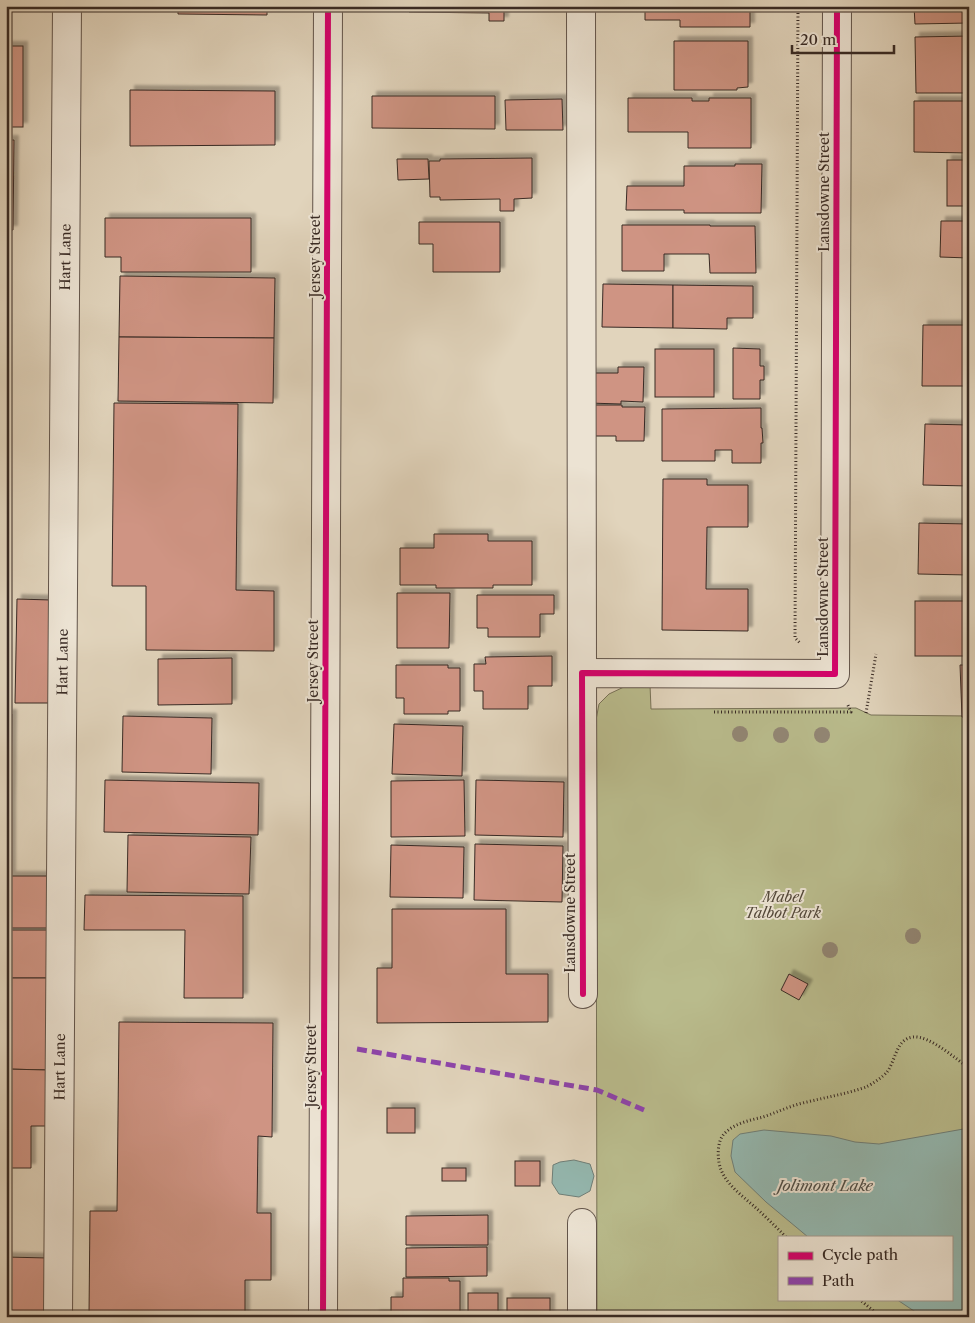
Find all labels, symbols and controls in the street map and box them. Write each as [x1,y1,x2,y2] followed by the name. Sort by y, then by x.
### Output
[792,22,895,54] scale bar
[800,30,836,49] text: 20 m
[815,132,833,252] street label: Lansdowne Street
[306,214,324,299] street label: Jersey Street
[56,223,75,291] street label: Hart Lane
[814,537,832,657] street label: Lansdowne Street
[304,619,322,704] street label: Jersey Street
[53,628,72,696] street label: Hart Lane
[561,853,579,973] street label: Lansdowne Street
[745,888,822,922] park label: Mabel Talbot Park
[302,1024,320,1109] street label: Jersey Street
[50,1033,69,1101] street label: Hart Lane
[773,1176,874,1195] water label: Jolimont Lake
[778,1236,952,1300] legend
[822,1245,899,1264] text: Cycle path
[822,1271,855,1290] text: Path

